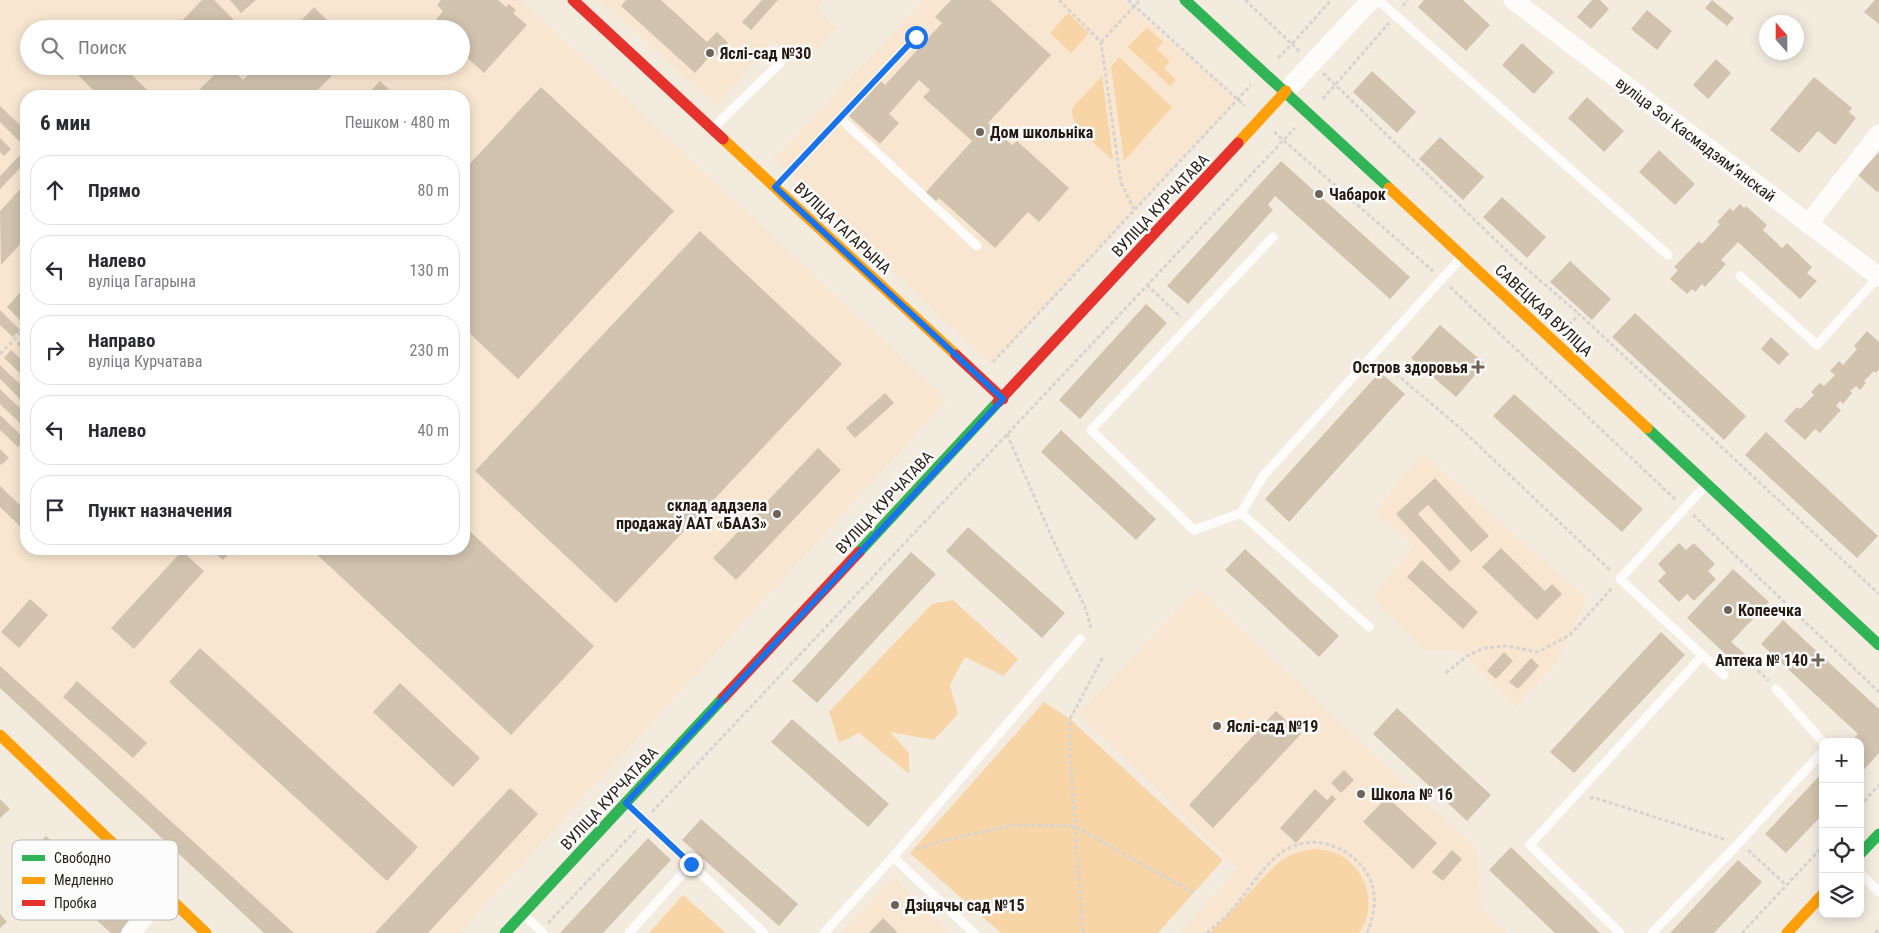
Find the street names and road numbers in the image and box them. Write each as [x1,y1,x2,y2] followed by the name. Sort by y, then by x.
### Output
[1612,73,1779,206] street label: вуліца Зоі Касмадзямʼянскай
[1108,150,1213,261] street label: ВУЛІЦА КУРЧАТАВА
[790,179,895,278] street label: ВУЛІЦА ГАГАРЫНА
[1491,260,1596,360] street label: САВЕЦКАЯ ВУЛІЦА
[832,447,937,558] street label: ВУЛІЦА КУРЧАТАВА
[557,743,662,854] street label: ВУЛІЦА КУРЧАТАВА

